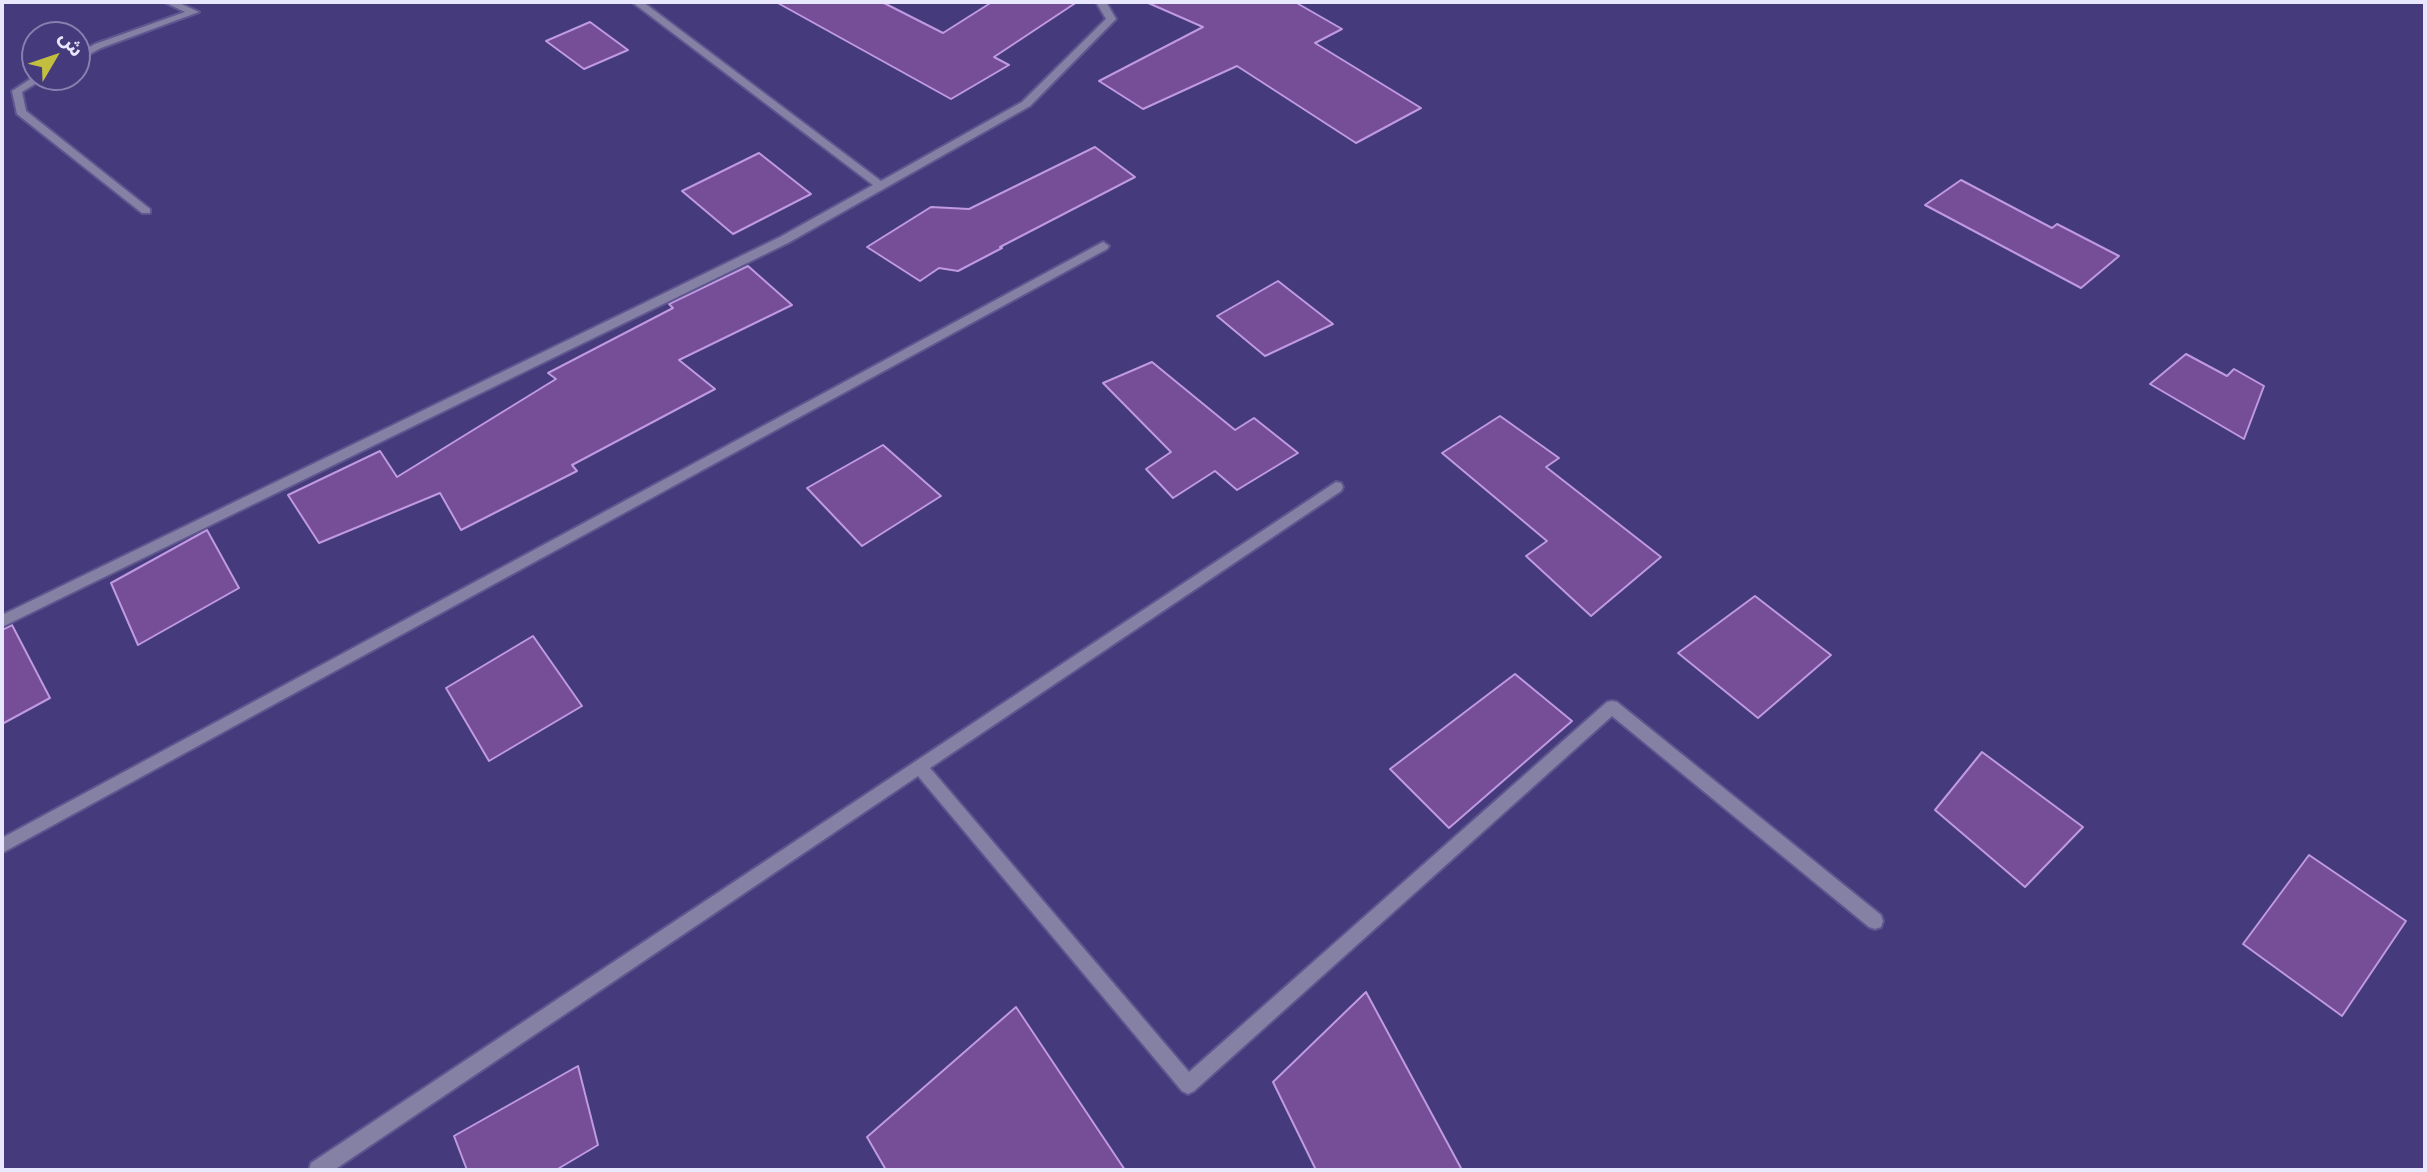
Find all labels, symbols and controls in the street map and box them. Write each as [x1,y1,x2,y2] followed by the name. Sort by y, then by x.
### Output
[21,21,91,91] north arrow
[54,26,88,61] text: ش

